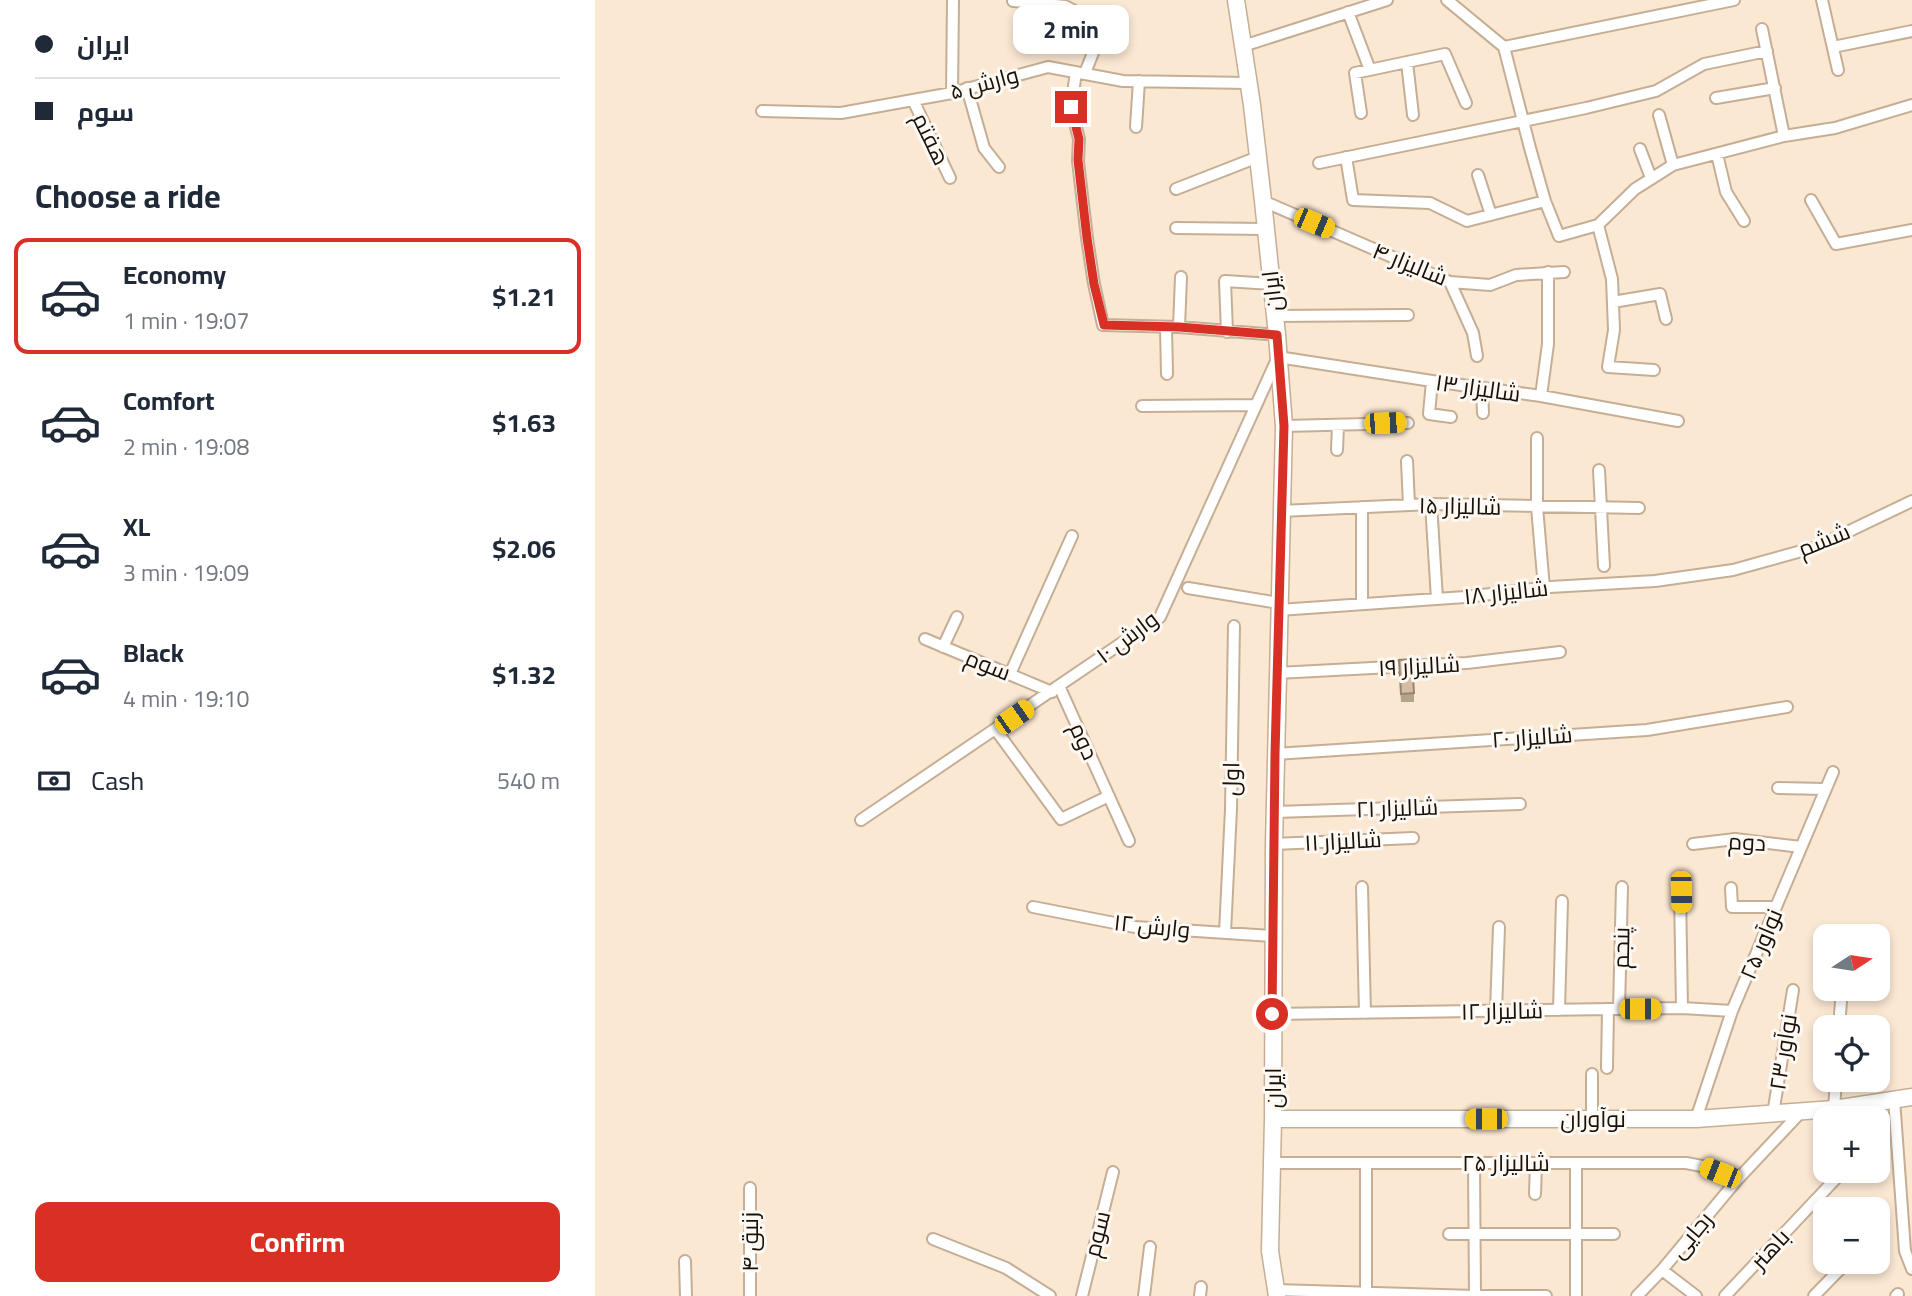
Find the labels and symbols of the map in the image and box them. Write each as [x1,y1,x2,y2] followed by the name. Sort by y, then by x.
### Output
[1013,6,1129,55] callout: 2 min
[944,53,1023,112] street label: وارش ۵
[1055,91,1087,123] route end
[900,105,963,173] street label: هفتم
[1291,205,1338,241] car
[1366,229,1455,298] street label: شالیزار ۴
[1248,269,1295,314] street label: ایران
[1433,360,1524,415] street label: شالیزار ۱۳
[1364,412,1407,434] car
[1418,483,1502,528] street label: شالیزار ۱۵
[1791,509,1857,570] street label: ششم
[1462,566,1550,617] street label: شالیزار ۱۸
[1086,598,1168,675] street label: وارش ۱۰
[958,636,1018,693] street label: سوم
[1377,642,1461,689] street label: شالیزار ۱۹
[991,696,1038,738] car
[1490,712,1574,761] street label: شالیزار ۲۰
[1057,715,1112,767] street label: دوم
[1209,762,1252,796] street label: اول
[1355,785,1439,830] street label: شالیزار ۲۱
[1303,817,1383,864] street label: شالیزار ۱۱
[1727,819,1767,864] street label: دوم
[1671,871,1692,913] car
[1112,900,1193,951] street label: وارش ۱۲
[1726,901,1795,986] street label: نوآور ۲۵
[1813,924,1890,1001] north arrow
[1599,927,1642,969] street label: پنجم
[1460,988,1544,1033] street label: شالیزار ۱۲
[1256,998,1288,1030] route start
[1620,999,1662,1020] car
[1755,1011,1810,1093] street label: نوآور ۲۳
[1251,1068,1294,1108] street label: ایران
[1560,1097,1626,1140] street label: نوآوران
[1466,1109,1508,1130] car
[1462,1141,1550,1184] street label: شالیزار ۲۵
[1697,1155,1744,1191] car
[1657,1201,1724,1268] street label: رجایی
[1070,1206,1123,1262] street label: سوم
[728,1212,771,1272] street label: زنبق ۴
[1737,1218,1801,1281] street label: باهنر

